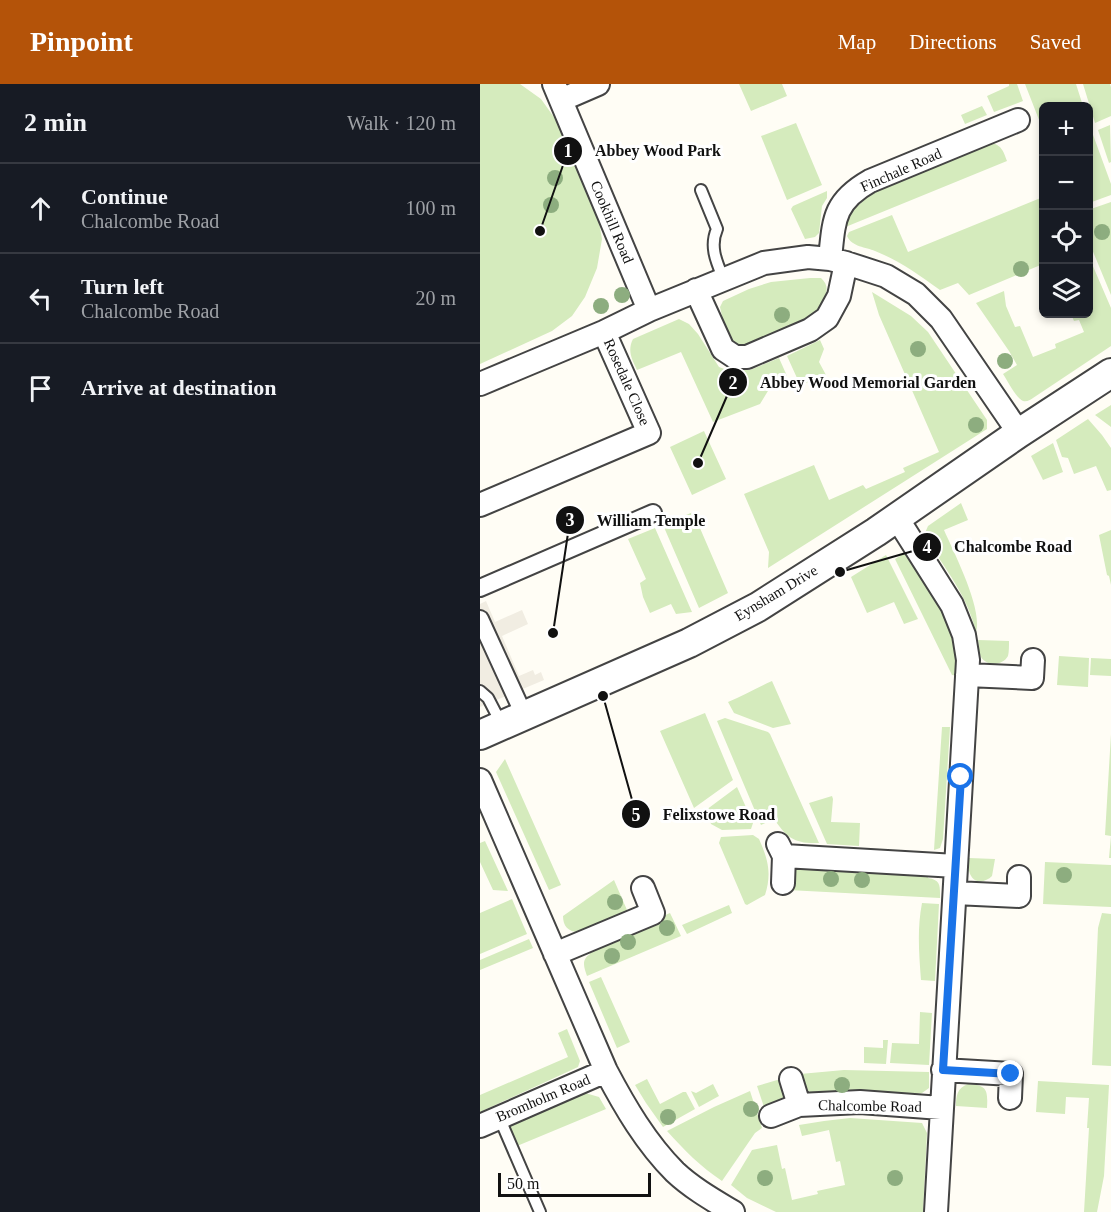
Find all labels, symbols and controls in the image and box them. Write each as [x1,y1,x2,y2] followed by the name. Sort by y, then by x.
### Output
[30,26,133,57] text: Pinpoint
[838,30,876,54] text: Map
[909,30,997,54] text: Directions
[1030,30,1081,54] text: Saved
[1039,102,1093,318] map controls
[1039,102,1093,156] button: +
[24,108,87,137] text: 2 min
[347,112,456,134] text: Walk · 120 m
[553,134,733,168] callout: Abbey Wood Park
[564,141,573,161] text: 1
[595,142,721,160] text: Abbey Wood Park
[858,145,944,195] street label: Finchale Road
[1039,156,1093,210] button: −
[587,178,637,266] street label: Cookhill Road
[81,184,168,209] text: Continue
[24,192,57,225] icon: ahead
[405,197,456,219] text: 100 m
[81,210,219,232] text: Chalcombe Road
[1039,210,1093,264] button: locate
[1039,264,1093,318] button: layers
[81,274,164,299] text: Turn left
[24,282,57,315] icon: left
[415,287,456,309] text: 20 m
[81,300,219,322] text: Chalcombe Road
[601,336,653,428] street label: Rosedale Close
[718,365,988,399] callout: Abbey Wood Memorial Garden
[24,372,57,405] icon: arrive
[729,373,738,393] text: 2
[760,374,976,392] text: Abbey Wood Memorial Garden
[81,375,277,400] text: Arrive at destination
[555,503,718,537] callout: William Temple
[566,510,575,530] text: 3
[597,512,705,530] text: William Temple
[912,530,1084,564] callout: Chalcombe Road
[923,537,932,557] text: 4
[954,538,1072,555] text: Chalcombe Road
[732,562,821,624] street label: Eynsham Drive
[947,763,973,789] route start
[621,797,787,831] callout: Felixstowe Road
[632,805,641,825] text: 5
[663,806,775,823] text: Felixstowe Road
[997,1060,1023,1086] route end
[494,1071,593,1125] street label: Bromholm Road
[818,1097,922,1115] street label: Chalcombe Road
[498,1170,651,1198] scale bar
[507,1175,539,1192] text: 50 m

